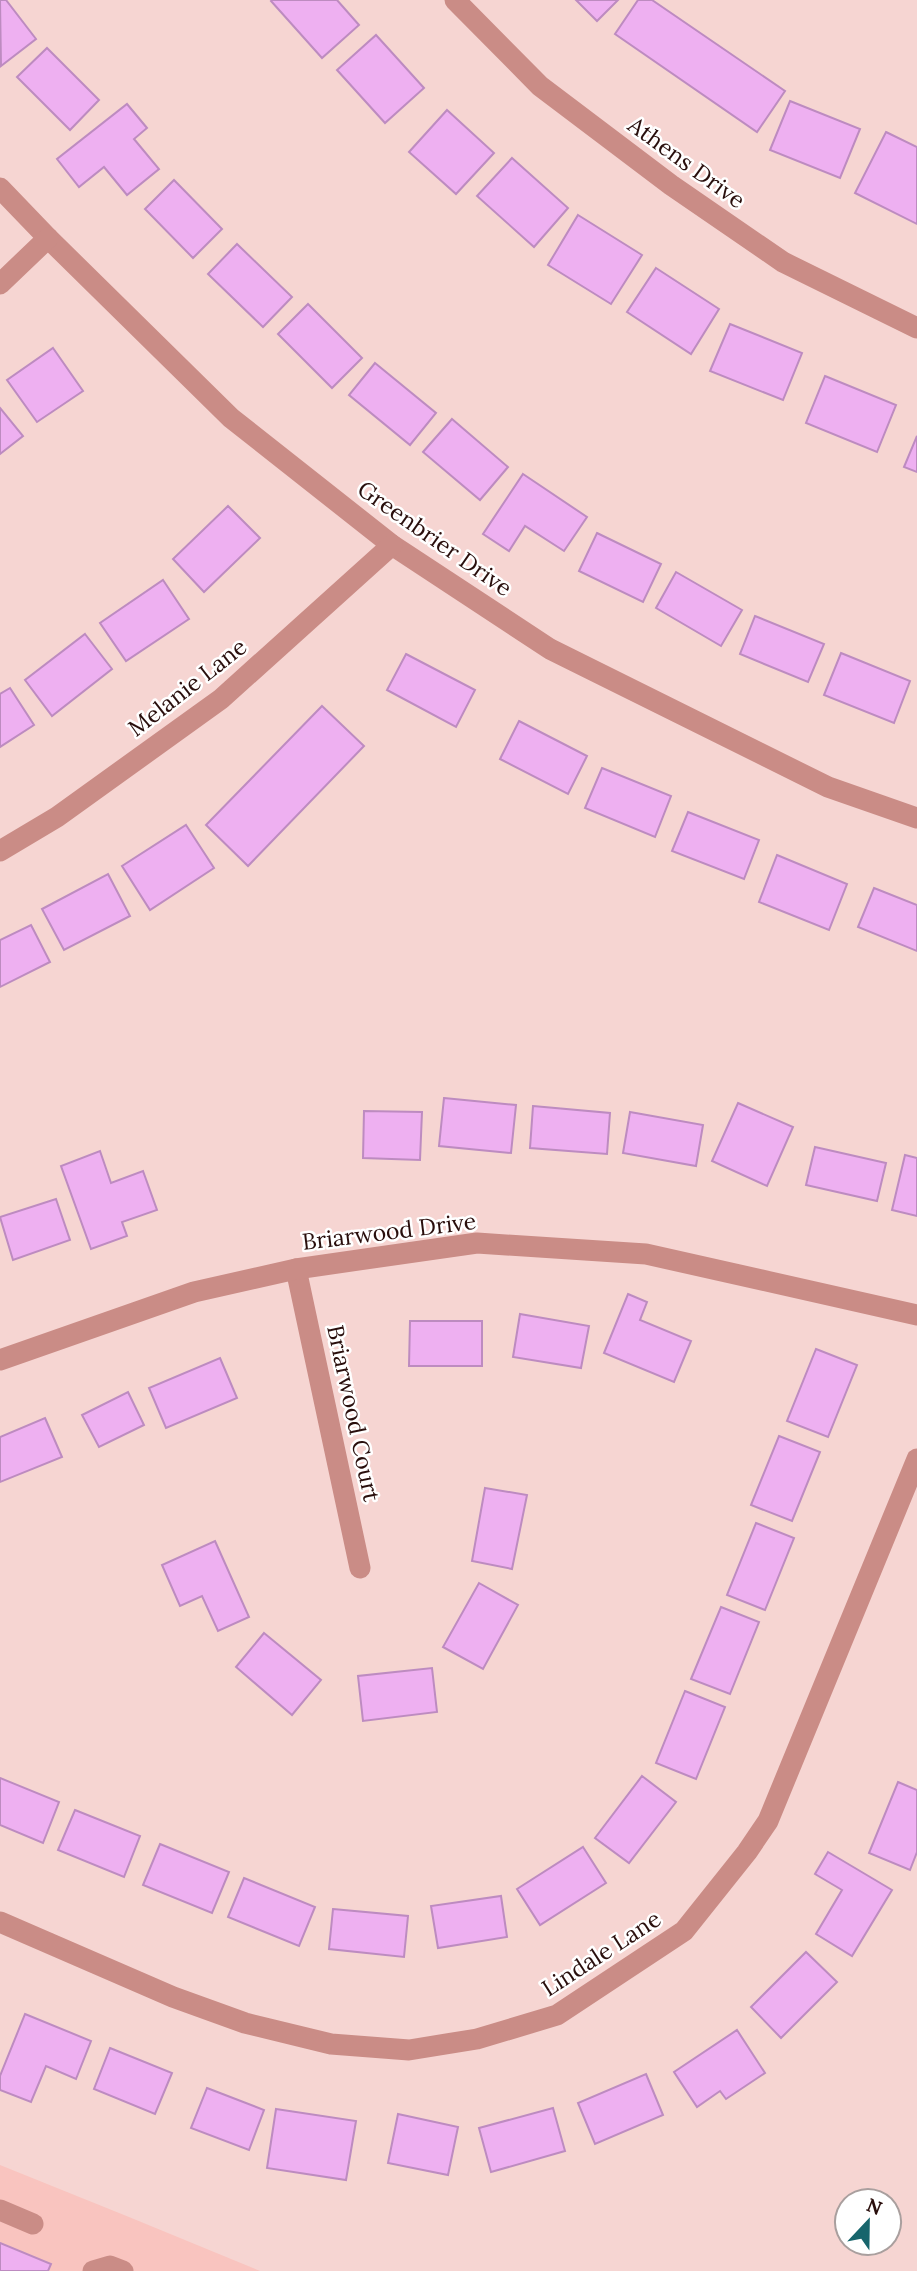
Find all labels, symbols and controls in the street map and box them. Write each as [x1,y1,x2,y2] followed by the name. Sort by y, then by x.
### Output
[622,109,751,214] street label: Athens Drive
[352,474,518,602] street label: Greenbrier Drive
[122,632,252,742] street label: Melanie Lane
[300,1206,478,1256] street label: Briarwood Drive
[321,1322,387,1504] street label: Briarwood Court
[536,1904,666,2002] street label: Lindale Lane
[833,2187,903,2257] north arrow
[863,2192,886,2220] text: N

